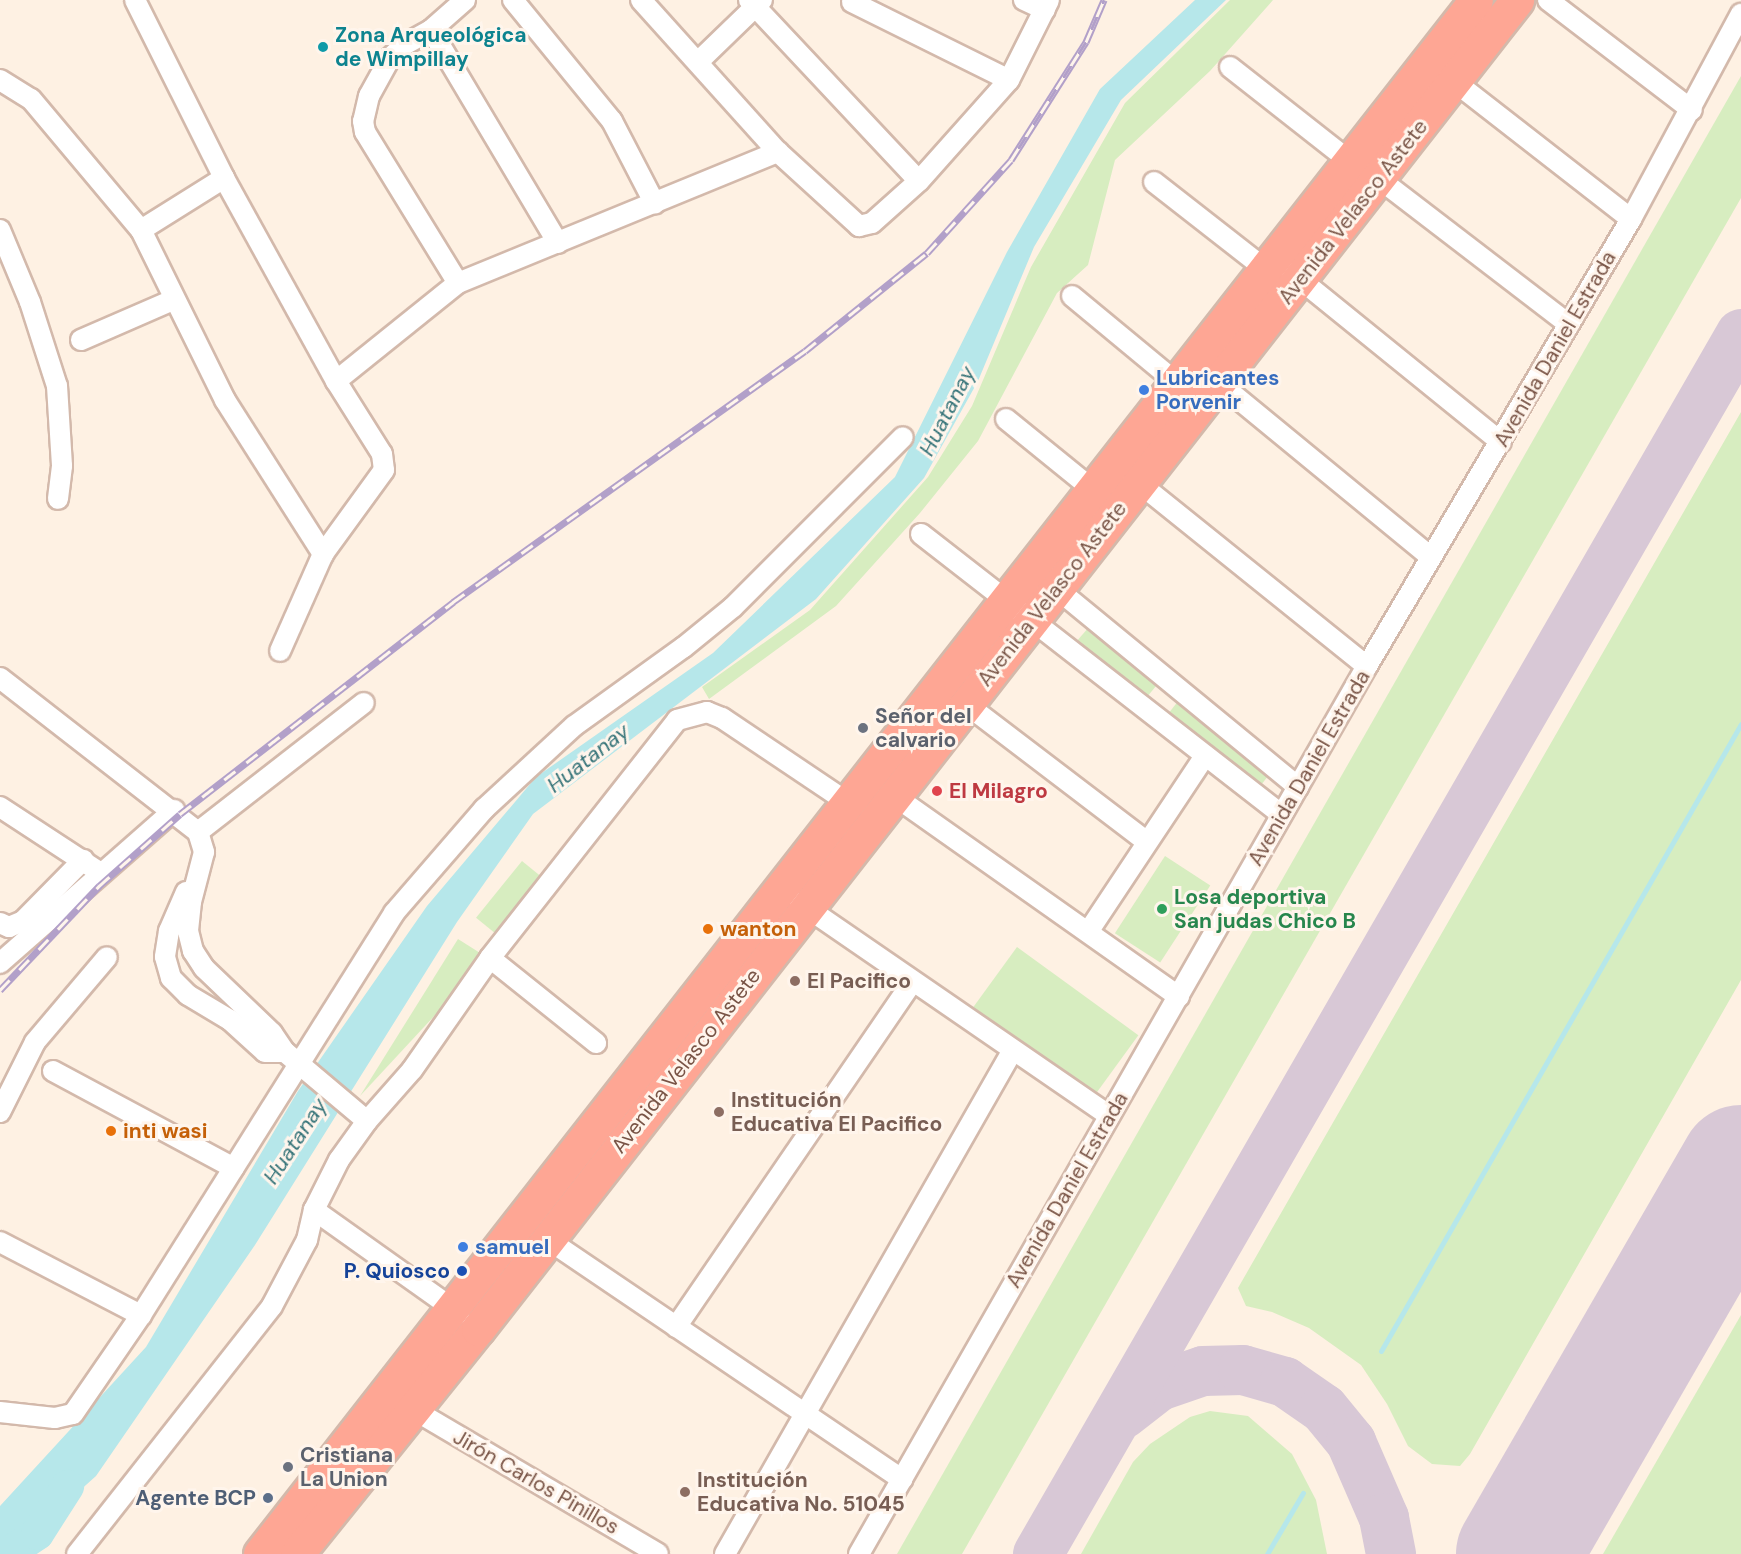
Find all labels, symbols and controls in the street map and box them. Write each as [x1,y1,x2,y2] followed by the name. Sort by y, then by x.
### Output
[335,22,527,72] place label: Zona Arqueológica de Wimpillay
[316,40,330,54] marker: Zona Arqueológica de Wimpillay
[1273,115,1433,309] street label: Avenida Velasco Astete
[1489,247,1621,451] street label: Avenida Daniel Estrada
[913,362,981,460] water label: Huatanay
[1156,365,1279,415] place label: Lubricantes Porvenir
[1137,383,1151,397] marker: Lubricantes Porvenir
[972,497,1132,691] street label: Avenida Velasco Astete
[1243,666,1375,870] street label: Avenida Daniel Estrada
[875,703,972,753] place label: Señor del calvario
[542,718,634,798] water label: Huatanay
[856,721,870,735] marker: Señor del calvario
[949,778,1048,804] place label: El Milagro
[930,784,944,798] marker: El Milagro
[1174,884,1356,934] place label: Losa deportiva San judas Chico B
[1155,902,1169,916] marker: Losa deportiva San judas Chico B
[720,916,797,942] place label: wanton
[701,922,715,936] marker: wanton
[606,964,766,1158] street label: Avenida Velasco Astete
[807,968,911,994] place label: El Pacifico
[788,974,802,988] marker: El Pacifico
[731,1087,942,1137] place label: Institución Educativa El Pacifico
[1001,1088,1133,1292] street label: Avenida Daniel Estrada
[258,1093,332,1189] water label: Huatanay
[712,1105,726,1119] marker: Institución Educativa El Pacifico
[123,1118,207,1144] place label: inti wasi
[104,1124,118,1138] marker: inti wasi
[475,1234,549,1260] place label: samuel
[456,1240,470,1254] marker: samuel
[344,1258,450,1284] place label: P. Quiosco
[455,1264,469,1278] marker: P. Quiosco
[449,1424,623,1540] street label: Jirón Carlos Pinillos
[300,1442,393,1492] place label: Cristiana La Union
[281,1460,295,1474] marker: Cristiana La Union
[697,1467,905,1517] place label: Institución Educativa No. 51045
[135,1485,256,1511] place label: Agente BCP
[678,1485,692,1499] marker: Institución Educativa No. 51045
[261,1491,275,1505] marker: Agente BCP

